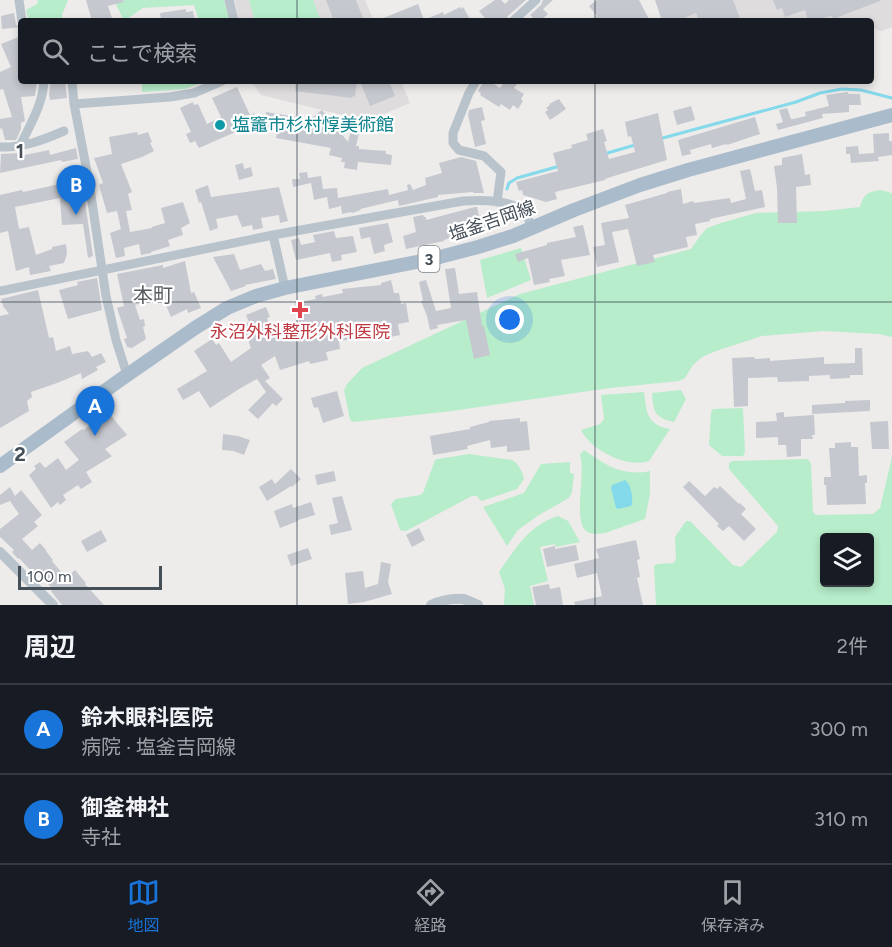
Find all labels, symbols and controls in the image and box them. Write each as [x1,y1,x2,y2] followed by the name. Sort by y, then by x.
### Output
[18,18,874,84] search box
[39,35,72,68] icon: search
[87,40,197,67] text: ここで検索
[232,114,394,136] place label: 塩竈市杉村惇美術館
[213,118,227,132] marker: 塩竈市杉村惇美術館
[16,139,24,163] text: 1
[56,166,96,215] pin: B
[446,196,538,246] street label: 塩釜吉岡線
[418,246,440,272] road number: 3
[133,283,173,307] district label: 本町
[291,301,309,319] marker: 永沼外科整形外科医院
[495,305,524,334] your location
[210,321,390,343] place label: 永沼外科整形外科医院
[76,386,115,436] pin: A
[14,442,26,466] text: 2
[820,533,874,587] map controls
[820,533,874,587] button: layers
[18,563,162,590] scale bar
[27,567,72,586] text: 100 m
[24,631,76,663] text: 周辺
[837,634,868,658] text: 2件
[81,704,213,731] text: 鈴木眼科医院
[36,717,51,741] text: A
[810,717,868,741] text: 300 m
[81,735,236,759] text: 病院 · 塩釜吉岡線
[81,794,169,821] text: 御釜神社
[37,807,50,831] text: B
[814,807,868,831] text: 310 m
[81,825,121,849] text: 寺社
[127,876,160,936] tab: 地図
[414,876,447,936] tab: 経路
[701,876,765,936] tab: 保存済み

